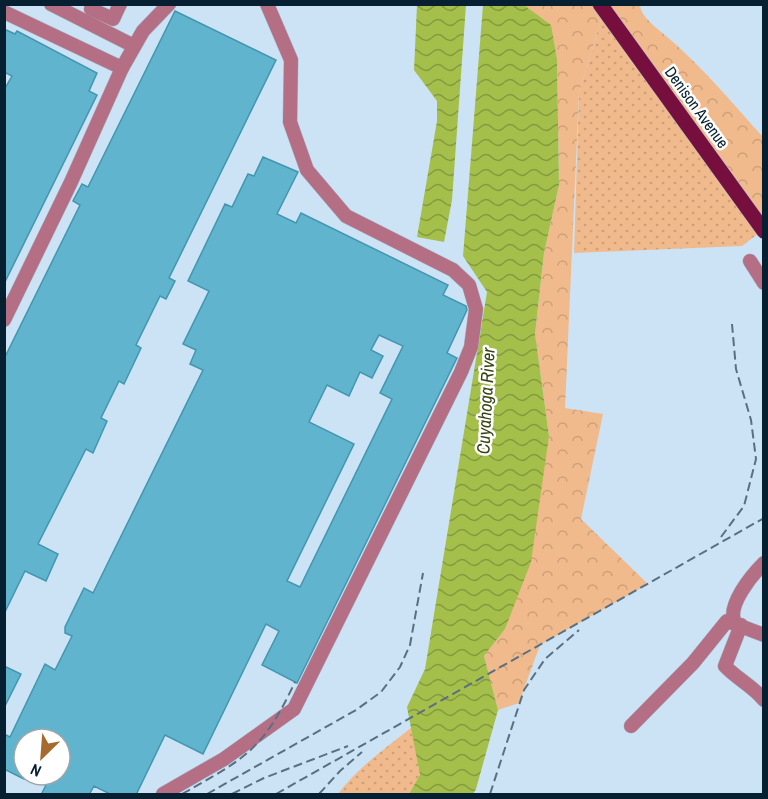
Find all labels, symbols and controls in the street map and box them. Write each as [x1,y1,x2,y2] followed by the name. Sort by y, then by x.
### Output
[660,62,734,152] street label: Denison Avenue
[470,346,501,455] water label: Cuyahoga River
[12,727,72,787] north arrow
[27,759,45,783] text: N

